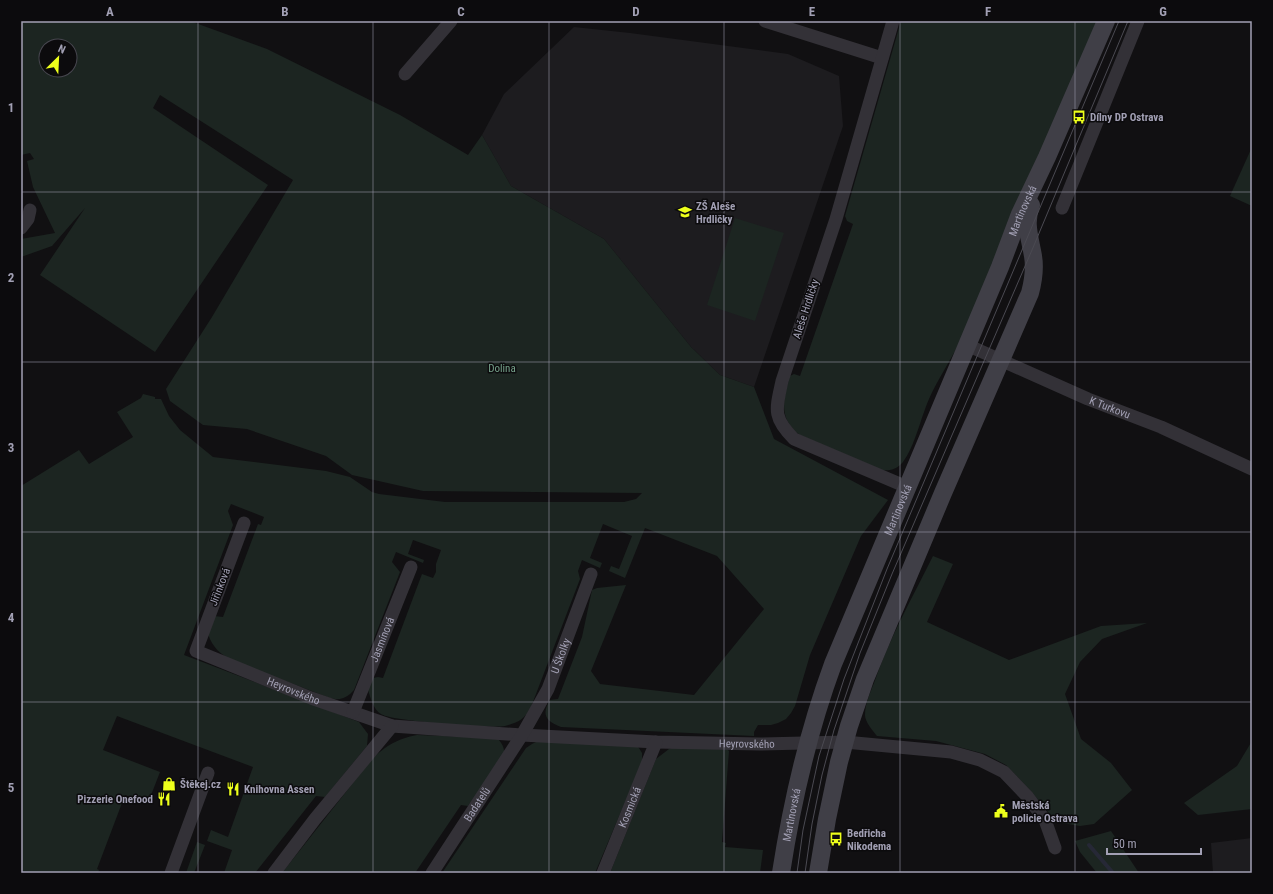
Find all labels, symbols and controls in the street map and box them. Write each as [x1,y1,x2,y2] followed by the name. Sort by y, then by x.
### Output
[106,4,114,19] text: A
[281,4,289,19] text: B
[457,4,465,19] text: C
[632,4,640,19] text: D
[809,4,816,19] text: E
[985,4,991,19] text: F
[1159,4,1167,19] text: G
[38,38,78,78] north arrow
[56,42,68,57] text: N
[8,100,14,115] text: 1
[1071,109,1087,125] bus stop icon: Dílny DP Ostrava
[1090,111,1163,124] place label: Dílny DP Ostrava
[1006,183,1039,238] street label: Martinovská
[696,200,735,226] place label: ZŠ Aleše Hrdličky
[677,204,693,220] school or university icon: ZŠ Aleše Hrdličky
[8,270,15,285] text: 2
[790,277,822,340] street label: Aleše Hrdličky
[488,362,516,375] park label: Dolina
[1088,394,1132,421] street label: K Turkovu
[8,440,14,455] text: 3
[881,482,914,537] street label: Martinovská
[207,566,233,608] street label: Jiřinková
[8,610,15,625] text: 4
[367,615,397,664] street label: Jasmínová
[548,636,573,675] street label: U Školky
[265,674,322,707] street label: Heyrovského
[719,737,775,751] street label: Heyrovského
[161,776,177,792] shop icon: Štěkej.cz
[180,778,221,791] place label: Štěkej.cz
[8,780,15,795] text: 5
[225,781,241,797] restaurant icon: Knihovna Assen
[244,783,314,796] place label: Knihovna Assen
[461,785,493,824] street label: Badatelů
[616,785,644,829] street label: Kosmická
[780,787,803,842] street label: Martinovská
[156,791,172,807] restaurant icon: Pizzerie Onefood
[77,793,153,806] place label: Pizzerie Onefood
[1012,799,1078,825] place label: Městská policie Ostrava
[993,803,1009,819] public building icon: Městská policie Ostrava
[847,827,891,853] place label: Bedřicha Nikodema
[1107,830,1201,856] scale bar
[828,831,844,847] bus stop icon: Bedřicha Nikodema
[1113,837,1137,851] text: 50 m

